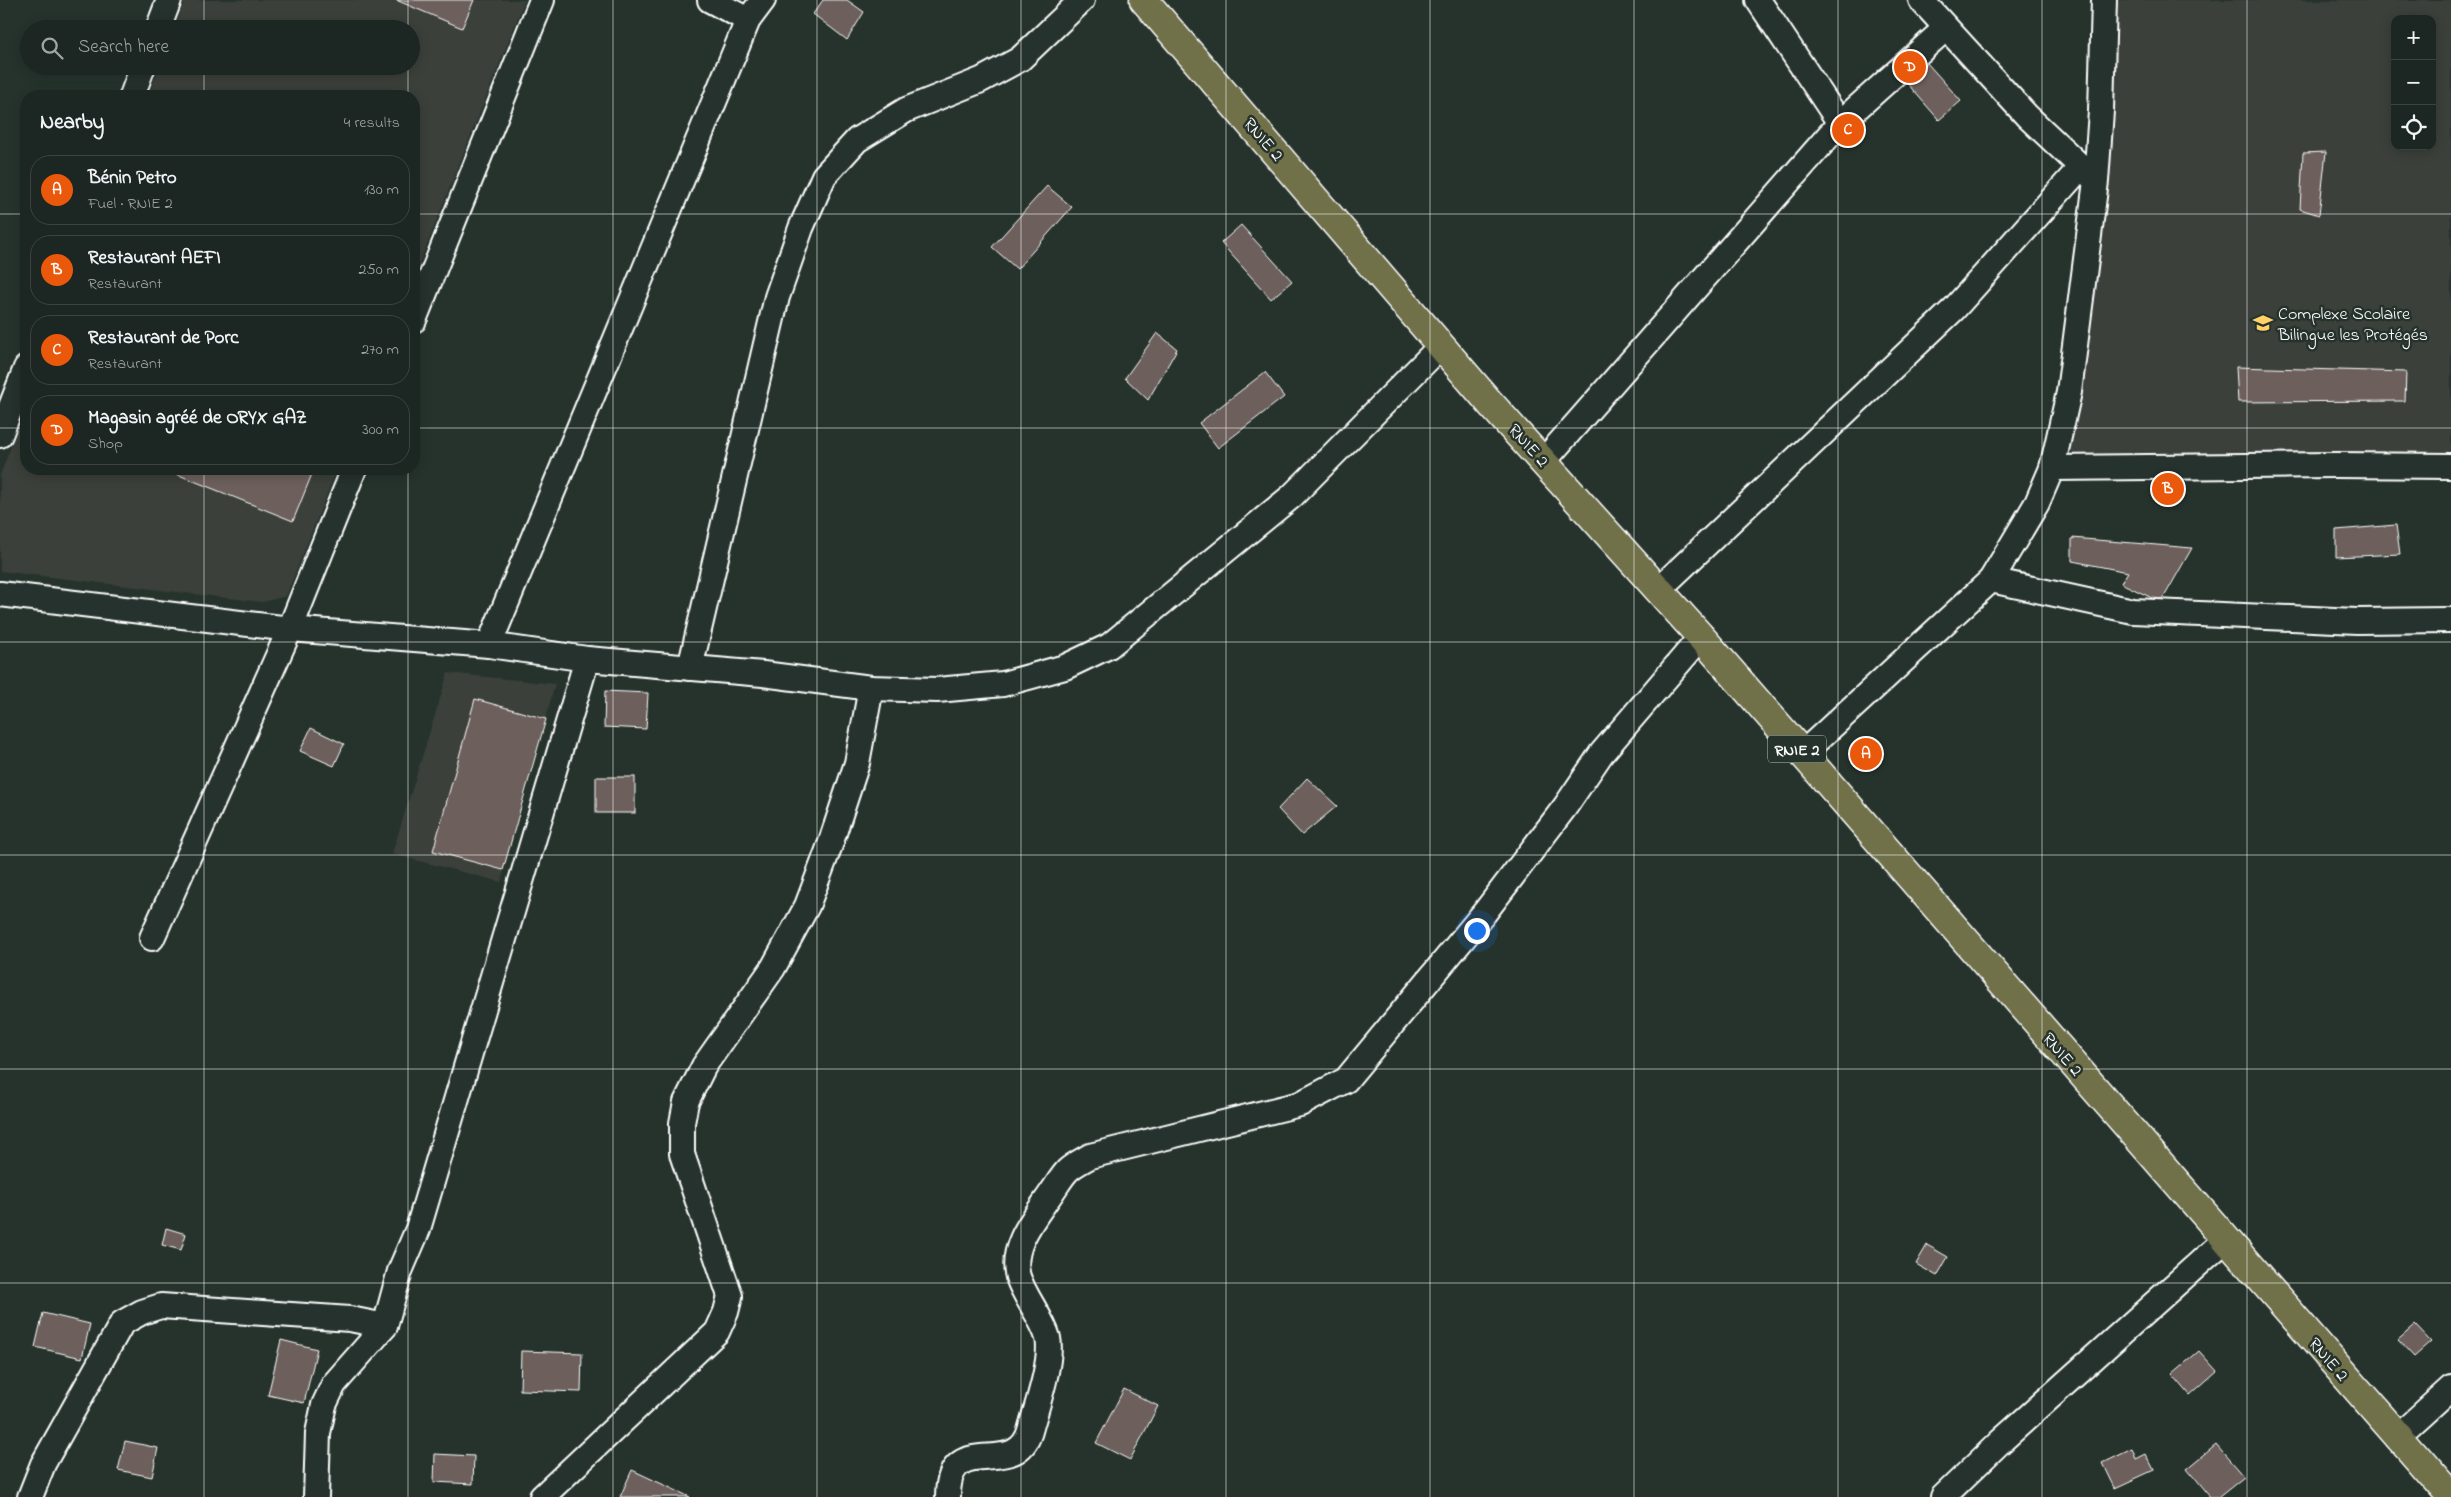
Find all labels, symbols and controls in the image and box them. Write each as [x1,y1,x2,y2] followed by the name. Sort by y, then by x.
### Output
[2391,15,2436,150] map controls
[2391,15,2436,60] button: +
[20,20,420,75] search box
[38,34,66,62] icon: search
[78,34,169,61] text: Search here
[1894,48,1926,86] pin: D
[2391,60,2436,105] button: −
[2391,105,2436,150] button: locate
[40,108,104,138] text: Nearby
[344,111,400,135] text: 4 results
[1832,111,1864,149] pin: C
[1236,113,1289,168] street label: RNIE 2
[88,165,177,192] text: Bénin Petro
[52,178,62,202] text: A
[364,178,399,202] text: 130 m
[88,192,173,216] text: Fuel · RNIE 2
[88,245,221,272] text: Restaurant AEFI
[52,258,62,282] text: B
[359,258,399,282] text: 250 m
[88,272,162,296] text: Restaurant
[2277,302,2428,350] place label: Complexe Scolaire Bilingue les Protégés
[2252,312,2274,334] school or university icon: Complexe Scolaire Bilingue les Protégés
[88,325,239,352] text: Restaurant de Porc
[53,338,61,362] text: C
[361,338,399,362] text: 270 m
[88,352,162,376] text: Restaurant
[88,405,307,432] text: Magasin agréé de ORYX GAZ
[51,418,63,442] text: D
[362,418,399,442] text: 300 m
[1501,419,1554,474] street label: RNIE 2
[88,432,123,456] text: Shop
[2152,470,2184,508] pin: B
[1850,735,1882,773] pin: A
[1768,736,1826,762] road number: RNIE 2
[1464,918,1490,944] your location
[2035,1028,2088,1083] street label: RNIE 2
[2301,1333,2354,1388] street label: RNIE 2

